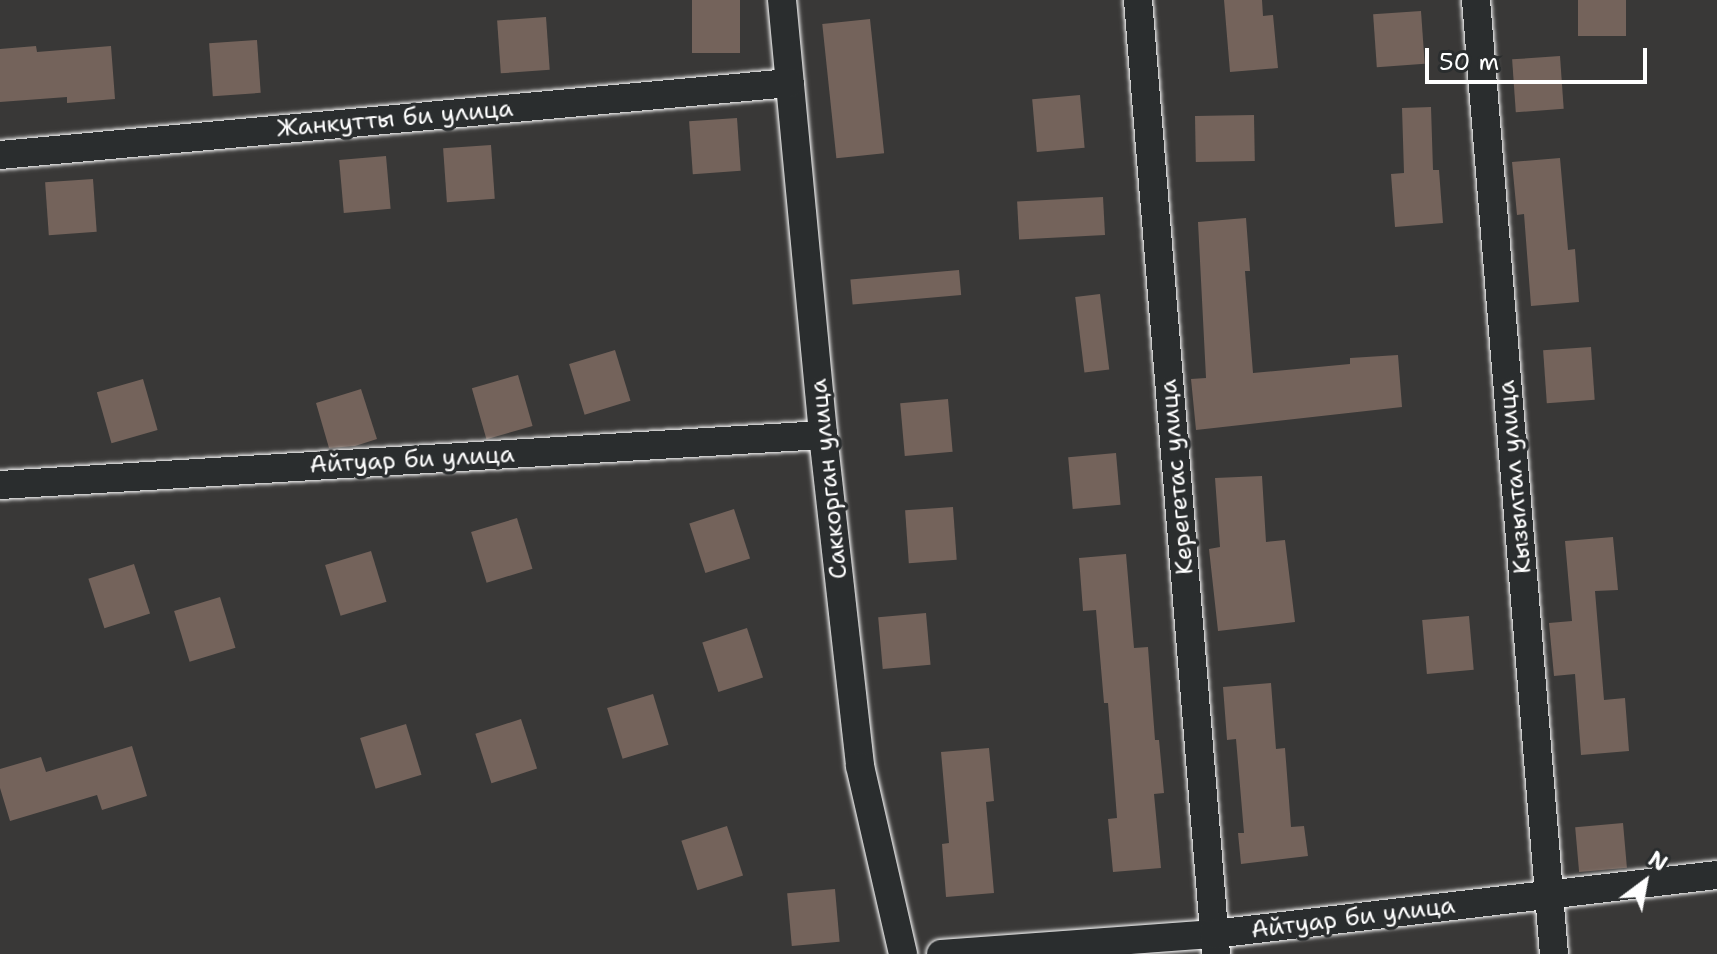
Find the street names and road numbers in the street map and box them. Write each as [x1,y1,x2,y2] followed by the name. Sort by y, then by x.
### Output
[276,94,514,144] street label: Жанкутты би улица
[804,378,854,580] street label: Саккорган улица
[1154,378,1200,576] street label: Керегетас улица
[1492,379,1538,575] street label: Кызылтал улица
[309,440,515,480] street label: Айтуар би улица
[1249,891,1457,945] street label: Айтуар би улица

